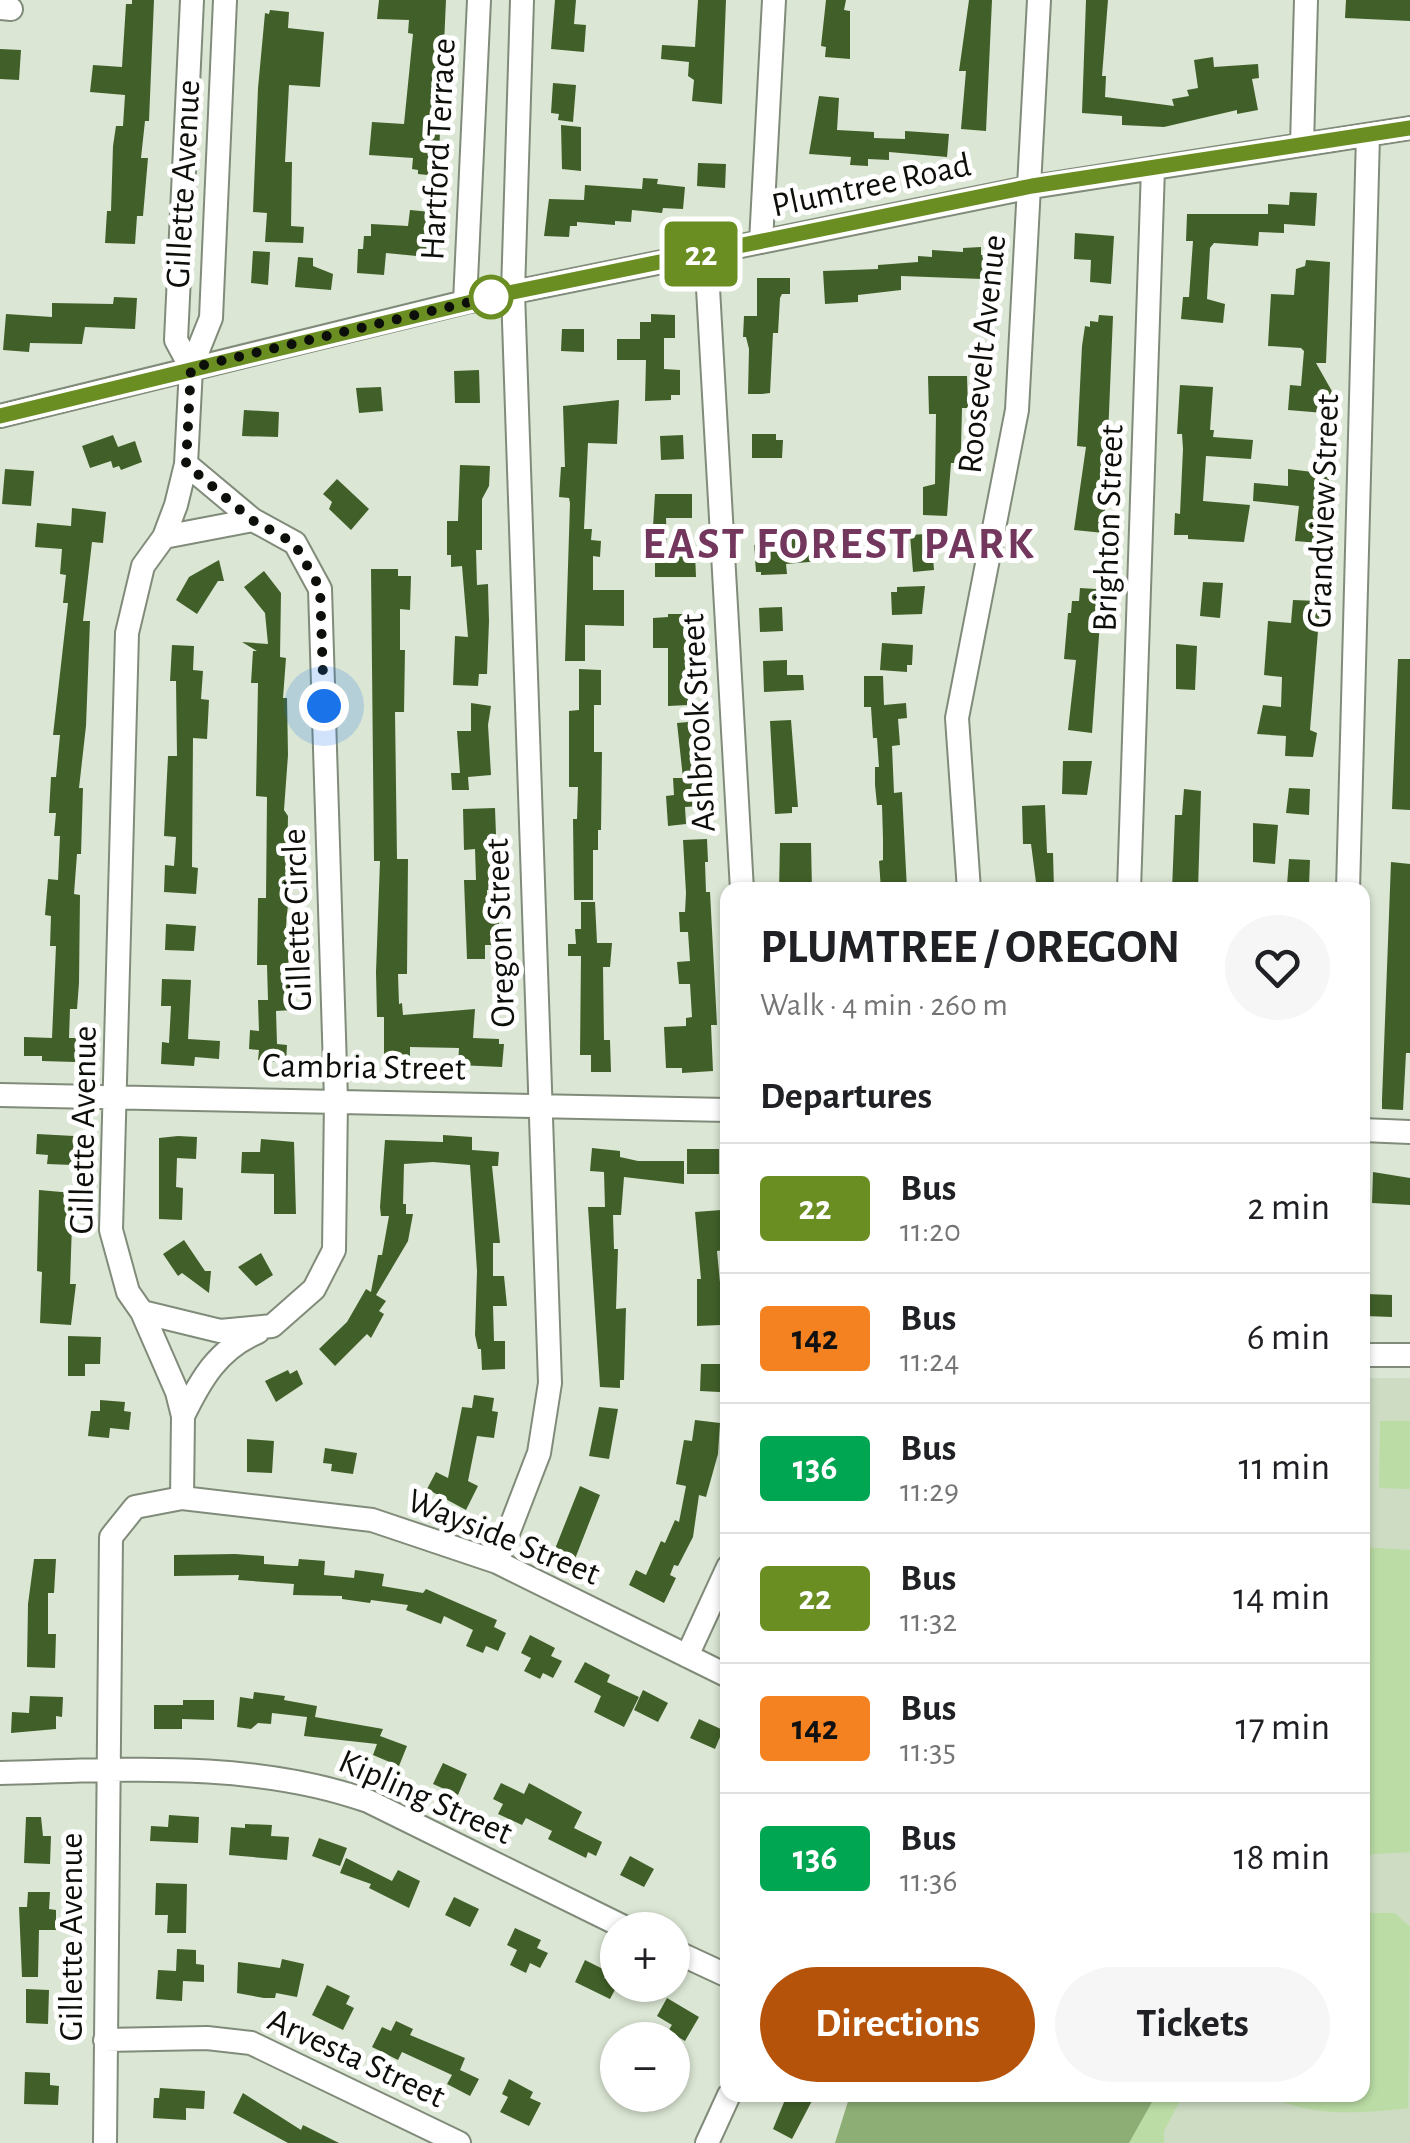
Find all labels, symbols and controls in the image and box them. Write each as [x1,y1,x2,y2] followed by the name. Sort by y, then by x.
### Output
[415,37,462,261] street label: Hartford Terrace
[161,79,206,289] street label: Gillette Avenue
[769,147,974,224] street label: Plumtree Road
[656,222,746,286] line badge: 22
[953,233,1012,475] street label: Roosevelt Avenue
[685,237,717,272] text: 22
[470,276,512,318] unlabelled marker
[1302,393,1345,629] street label: Grandview Street
[1087,424,1130,632] street label: Brighton Street
[642,522,1036,567] district label: EAST FOREST PARK
[675,613,722,833] street label: Ashbrook Street
[299,681,349,731] your location
[277,828,318,1012] street label: Gillette Circle
[480,838,521,1028] street label: Oregon Street
[1225,915,1330,1020] button: heart
[760,924,1180,972] text: PLUMTREE / OREGON
[760,989,1008,1021] text: Walk · 4 min · 260 m
[64,1025,103,1235] street label: Gillette Avenue
[262,1048,466,1087] street label: Cambria Street
[760,1078,932,1116] text: Departures
[900,1170,956,1208] text: Bus
[1247,1189,1330,1227] text: 2 min
[799,1191,831,1226] text: 22
[900,1215,961,1247] text: 11:20
[900,1300,956,1338] text: Bus
[1247,1319,1330,1357] text: 6 min
[792,1321,838,1356] text: 142
[900,1345,959,1377] text: 11:24
[900,1430,956,1468] text: Bus
[1238,1449,1330,1487] text: 11 min
[793,1451,837,1486] text: 136
[900,1475,959,1507] text: 11:29
[402,1483,605,1592] street label: Wayside Street
[900,1560,956,1598] text: Bus
[1233,1579,1330,1617] text: 14 min
[799,1581,831,1616] text: 22
[900,1605,957,1637] text: 11:32
[900,1690,956,1728] text: Bus
[1236,1709,1330,1747] text: 17 min
[792,1711,838,1746] text: 142
[900,1735,956,1767] text: 11:35
[333,1744,517,1851] street label: Kipling Street
[900,1820,956,1858] text: Bus
[54,1833,89,2041] street label: Gillette Avenue
[1233,1839,1330,1877] text: 18 min
[793,1841,837,1876] text: 136
[900,1865,958,1897] text: 11:36
[600,1912,690,2112] map controls
[600,1912,690,2002] button: +
[760,1967,1035,2082] button: Directions
[1055,1967,1330,2082] button: Tickets
[263,2002,450,2114] street label: Arvesta Street
[600,2022,690,2112] button: −

